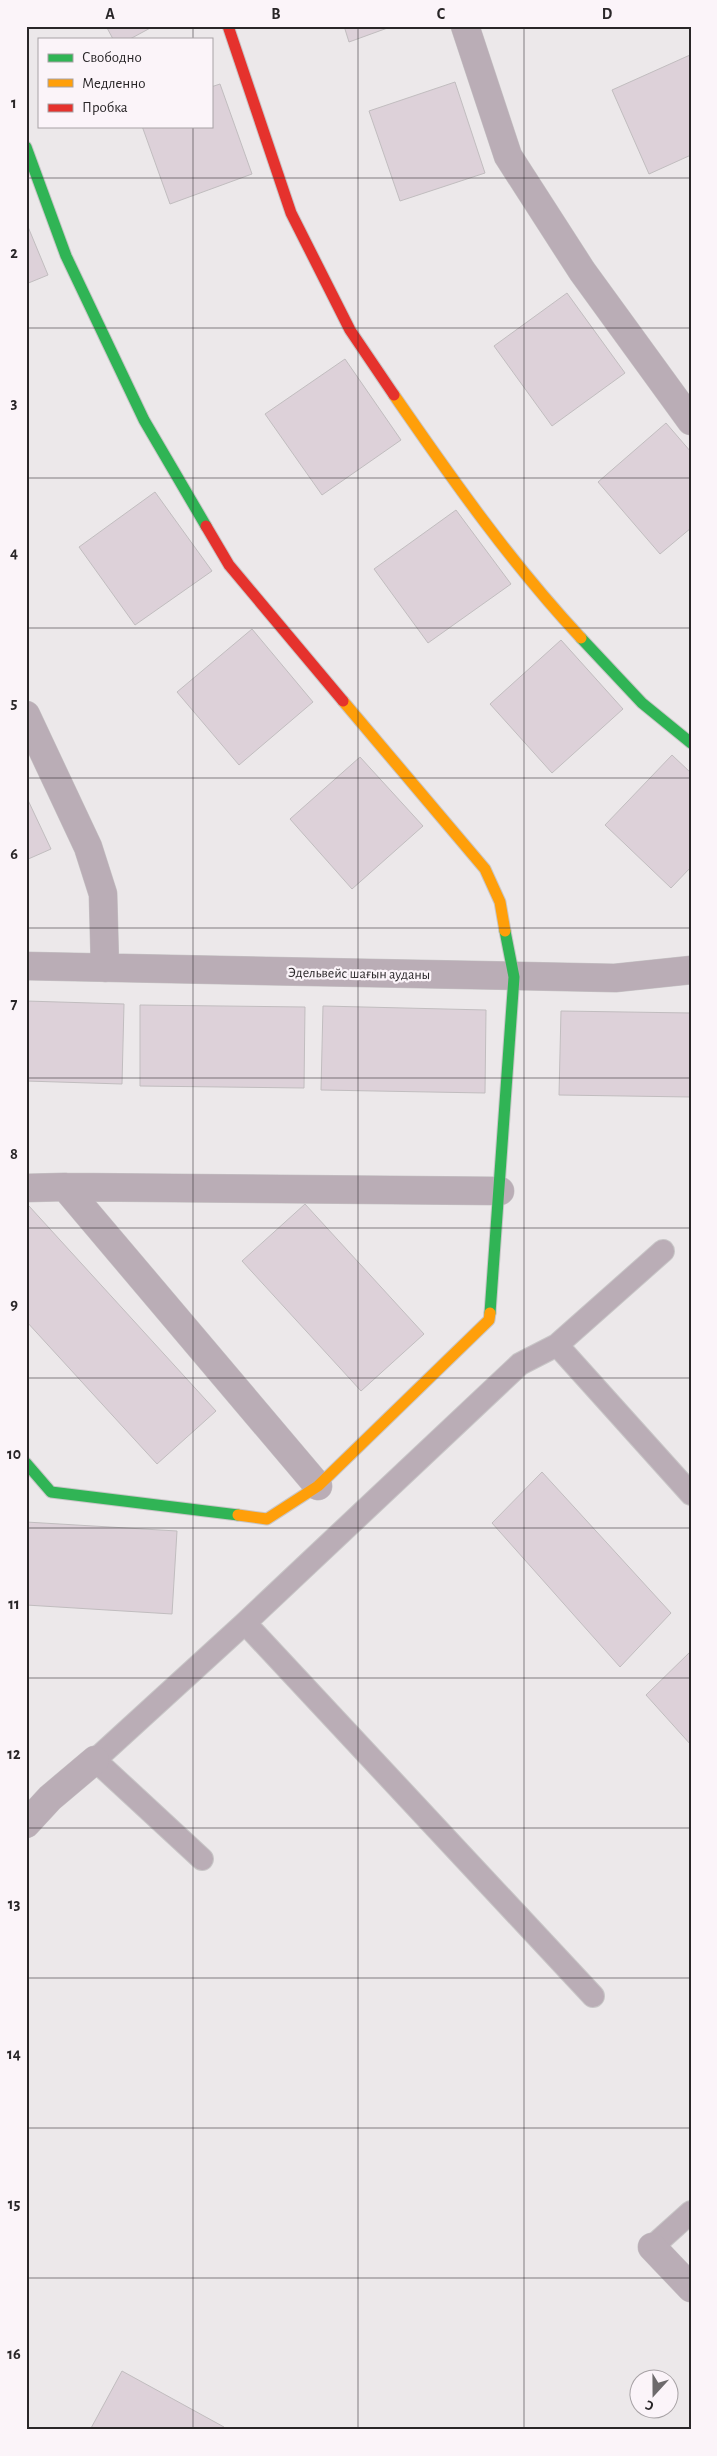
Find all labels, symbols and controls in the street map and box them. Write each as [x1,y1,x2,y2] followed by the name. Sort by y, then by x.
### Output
[105,6,115,22] text: A
[271,6,281,22] text: B
[437,6,446,22] text: C
[602,6,613,22] text: D
[38,38,212,128] legend
[82,50,142,65] text: Свободно
[82,76,146,91] text: Медленно
[11,95,17,111] text: 1
[82,100,128,115] text: Пробка
[10,245,18,261] text: 2
[11,395,18,411] text: 3
[10,545,18,561] text: 4
[11,695,18,711] text: 5
[10,846,18,862] text: 6
[288,966,430,982] street label: Эдельвейс шағын ауданы
[11,996,18,1012] text: 7
[10,1146,18,1162] text: 8
[10,1296,18,1312] text: 9
[7,1446,21,1462] text: 10
[8,1596,20,1612] text: 11
[7,1746,21,1762] text: 12
[8,1896,20,1912] text: 13
[7,2046,21,2062] text: 14
[8,2196,20,2212] text: 15
[7,2346,21,2362] text: 16
[630,2368,680,2418] north arrow
[643,2397,656,2413] text: С

